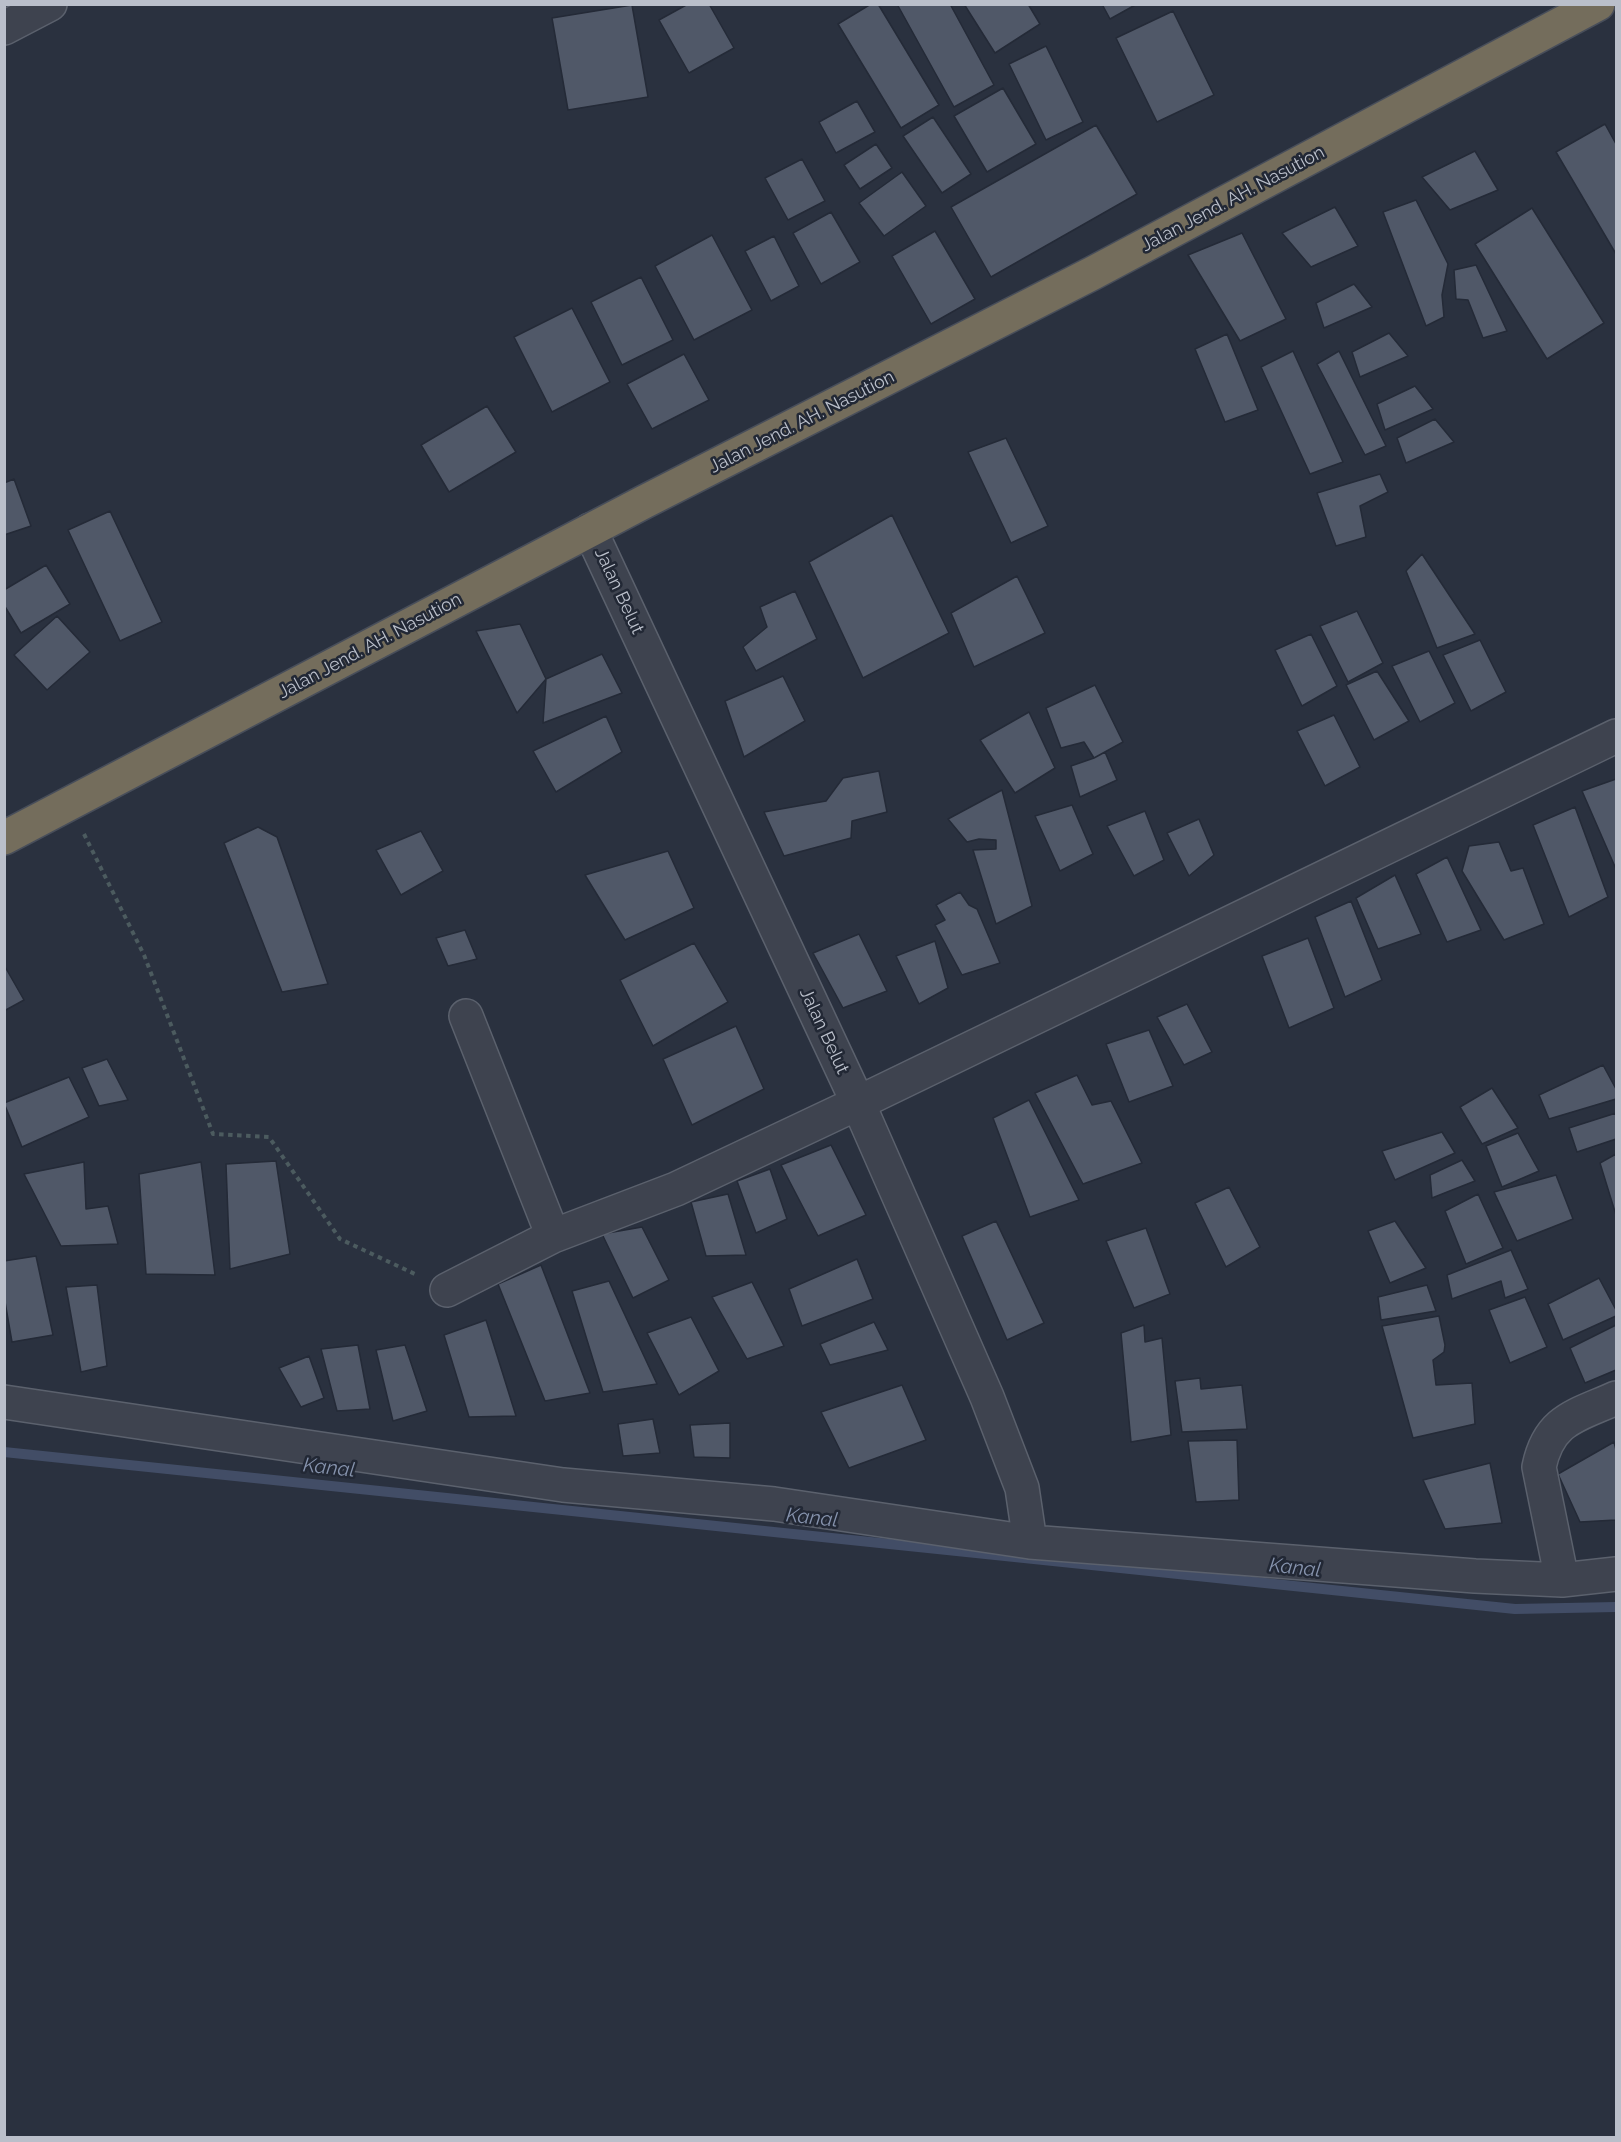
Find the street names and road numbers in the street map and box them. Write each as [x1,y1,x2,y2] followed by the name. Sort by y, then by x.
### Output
[1138,141,1328,257] street label: Jalan Jend. AH. Nasution
[706,366,898,478] street label: Jalan Jend. AH. Nasution
[590,545,648,637] street label: Jalan Belut
[275,588,465,704] street label: Jalan Jend. AH. Nasution
[795,985,853,1077] street label: Jalan Belut

